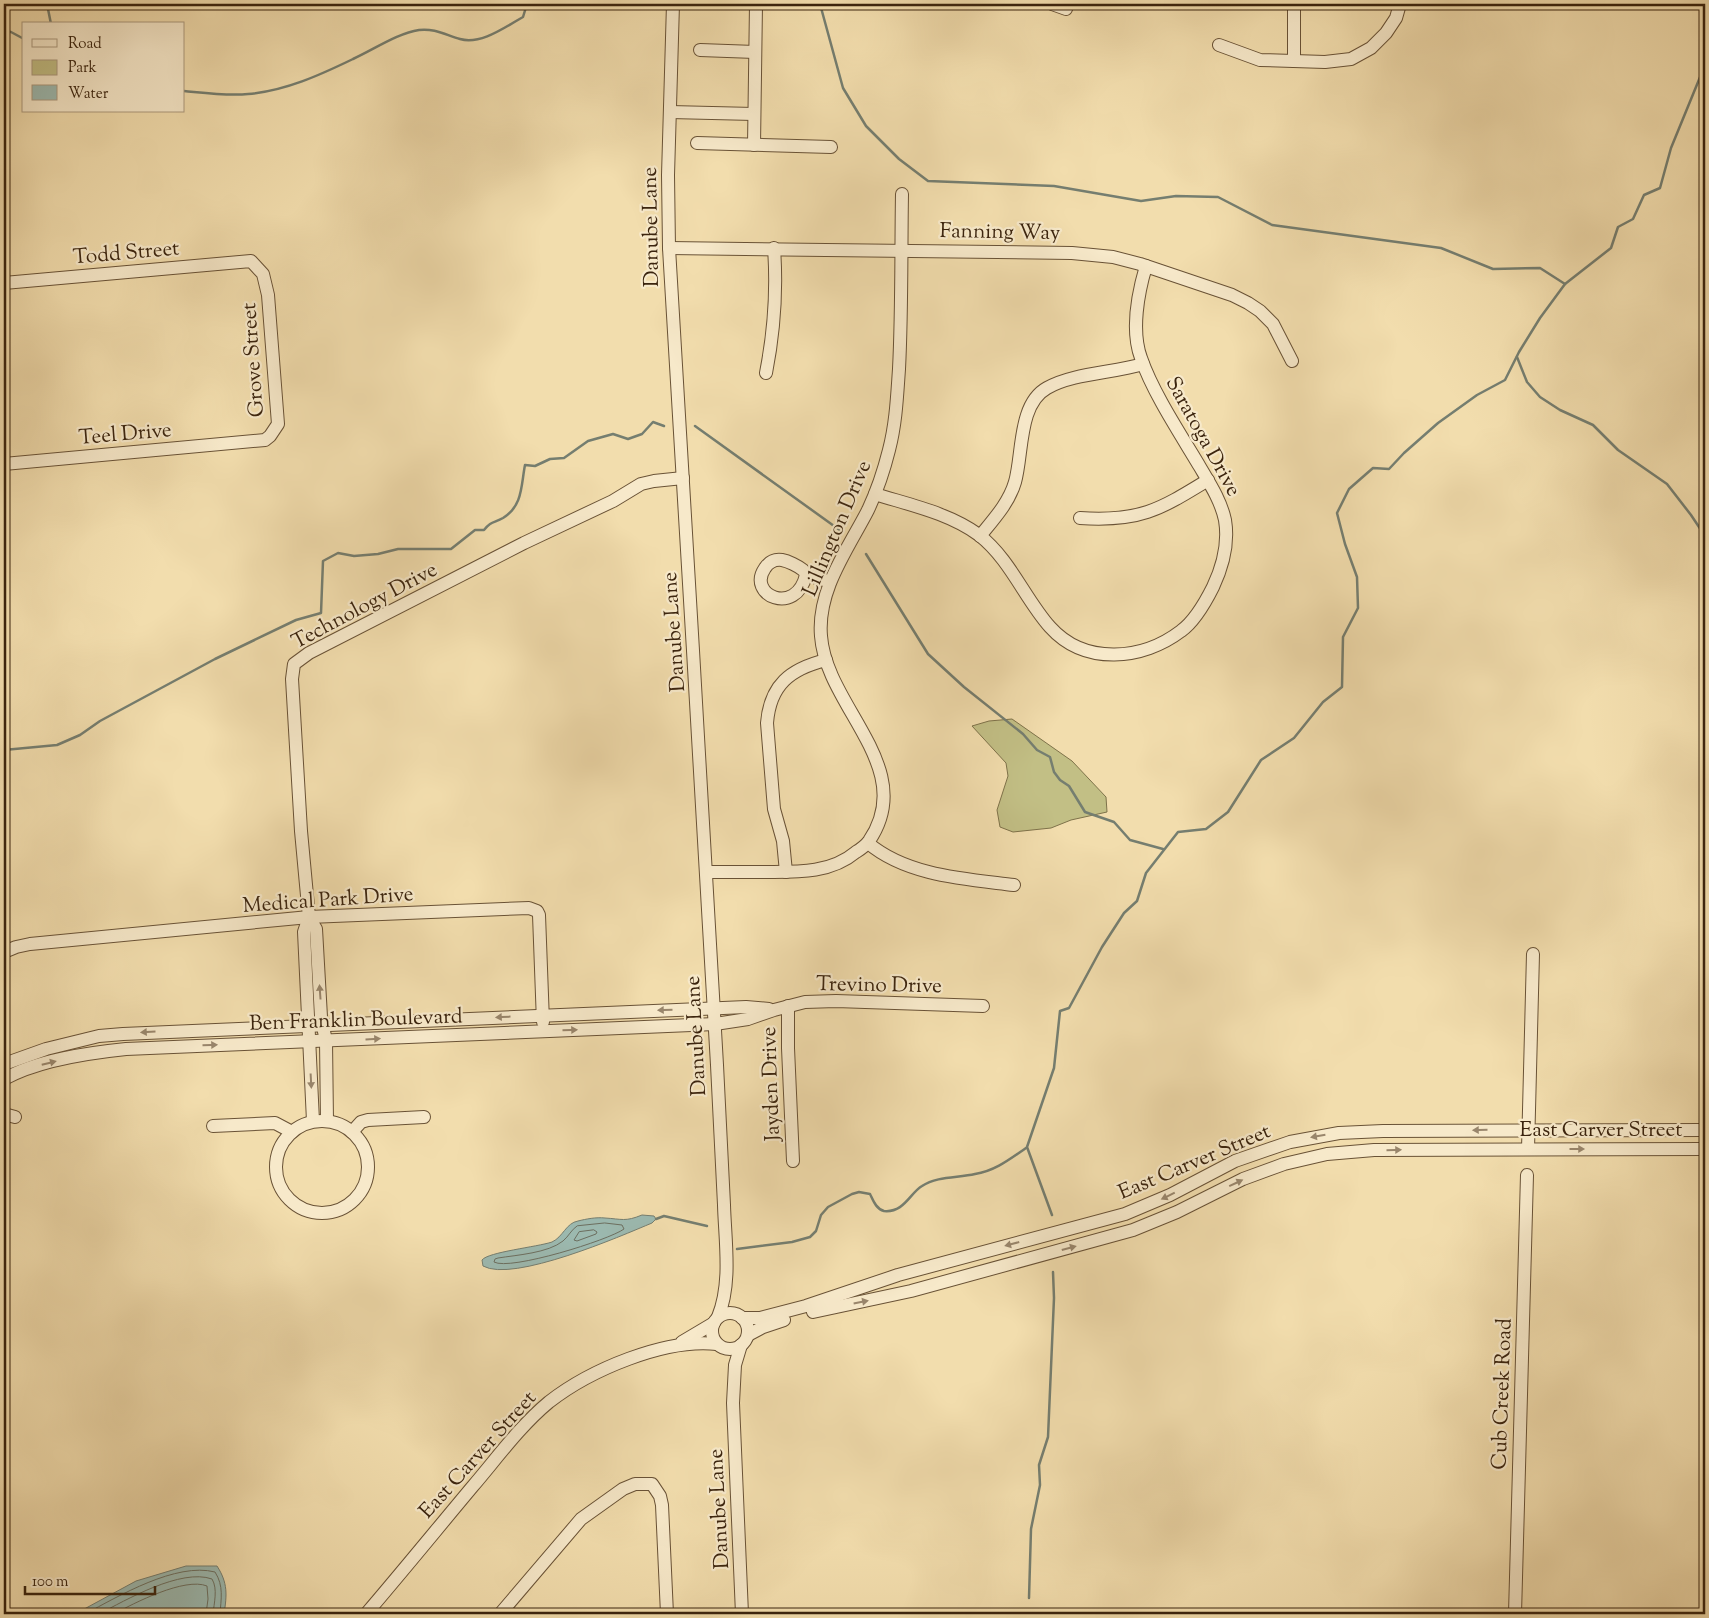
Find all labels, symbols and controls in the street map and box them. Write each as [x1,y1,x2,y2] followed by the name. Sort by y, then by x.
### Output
[22,22,185,112] legend
[68,34,102,55] text: Road
[68,58,97,79] text: Park
[68,84,109,105] text: Water
[636,166,668,287] street label: Danube Lane
[939,217,1061,249] street label: Fanning Way
[72,234,181,274] street label: Todd Street
[235,302,273,418] street label: Grove Street
[1157,372,1248,502] street label: Saratoga Drive
[77,416,173,454] street label: Teel Drive
[796,456,880,601] street label: Lillington Drive
[287,556,443,658] street label: Technology Drive
[656,571,694,693] street label: Danube Lane
[242,880,415,922] street label: Medical Park Drive
[816,970,942,1002] street label: Trevino Drive
[679,975,715,1097] street label: Danube Lane
[315,984,323,1000] one-way arrow
[249,1002,463,1040] street label: Ben Franklin Boulevard
[657,1007,673,1015] one-way arrow
[495,1013,511,1021] one-way arrow
[562,1025,578,1033] one-way arrow
[755,1026,789,1143] street label: Jayden Drive
[140,1029,156,1037] one-way arrow
[365,1034,381,1042] one-way arrow
[203,1041,219,1049] one-way arrow
[42,1059,57,1067] one-way arrow
[308,1074,316,1090] one-way arrow
[1520,1116,1682,1146] street label: East Carver Street
[1114,1117,1276,1208] street label: East Carver Street
[1472,1126,1488,1134] one-way arrow
[1309,1133,1325,1141] one-way arrow
[1386,1145,1402,1153] one-way arrow
[1569,1145,1585,1153] one-way arrow
[1229,1178,1243,1186] one-way arrow
[1160,1192,1175,1200] one-way arrow
[1005,1240,1020,1248] one-way arrow
[1061,1244,1077,1252] one-way arrow
[853,1297,869,1305] one-way arrow
[1485,1318,1521,1470] street label: Cub Creek Road
[413,1385,544,1526] street label: East Carver Street
[702,1448,738,1570] street label: Danube Lane
[25,1563,155,1595] scale bar
[32,1572,69,1593] text: 100 m

